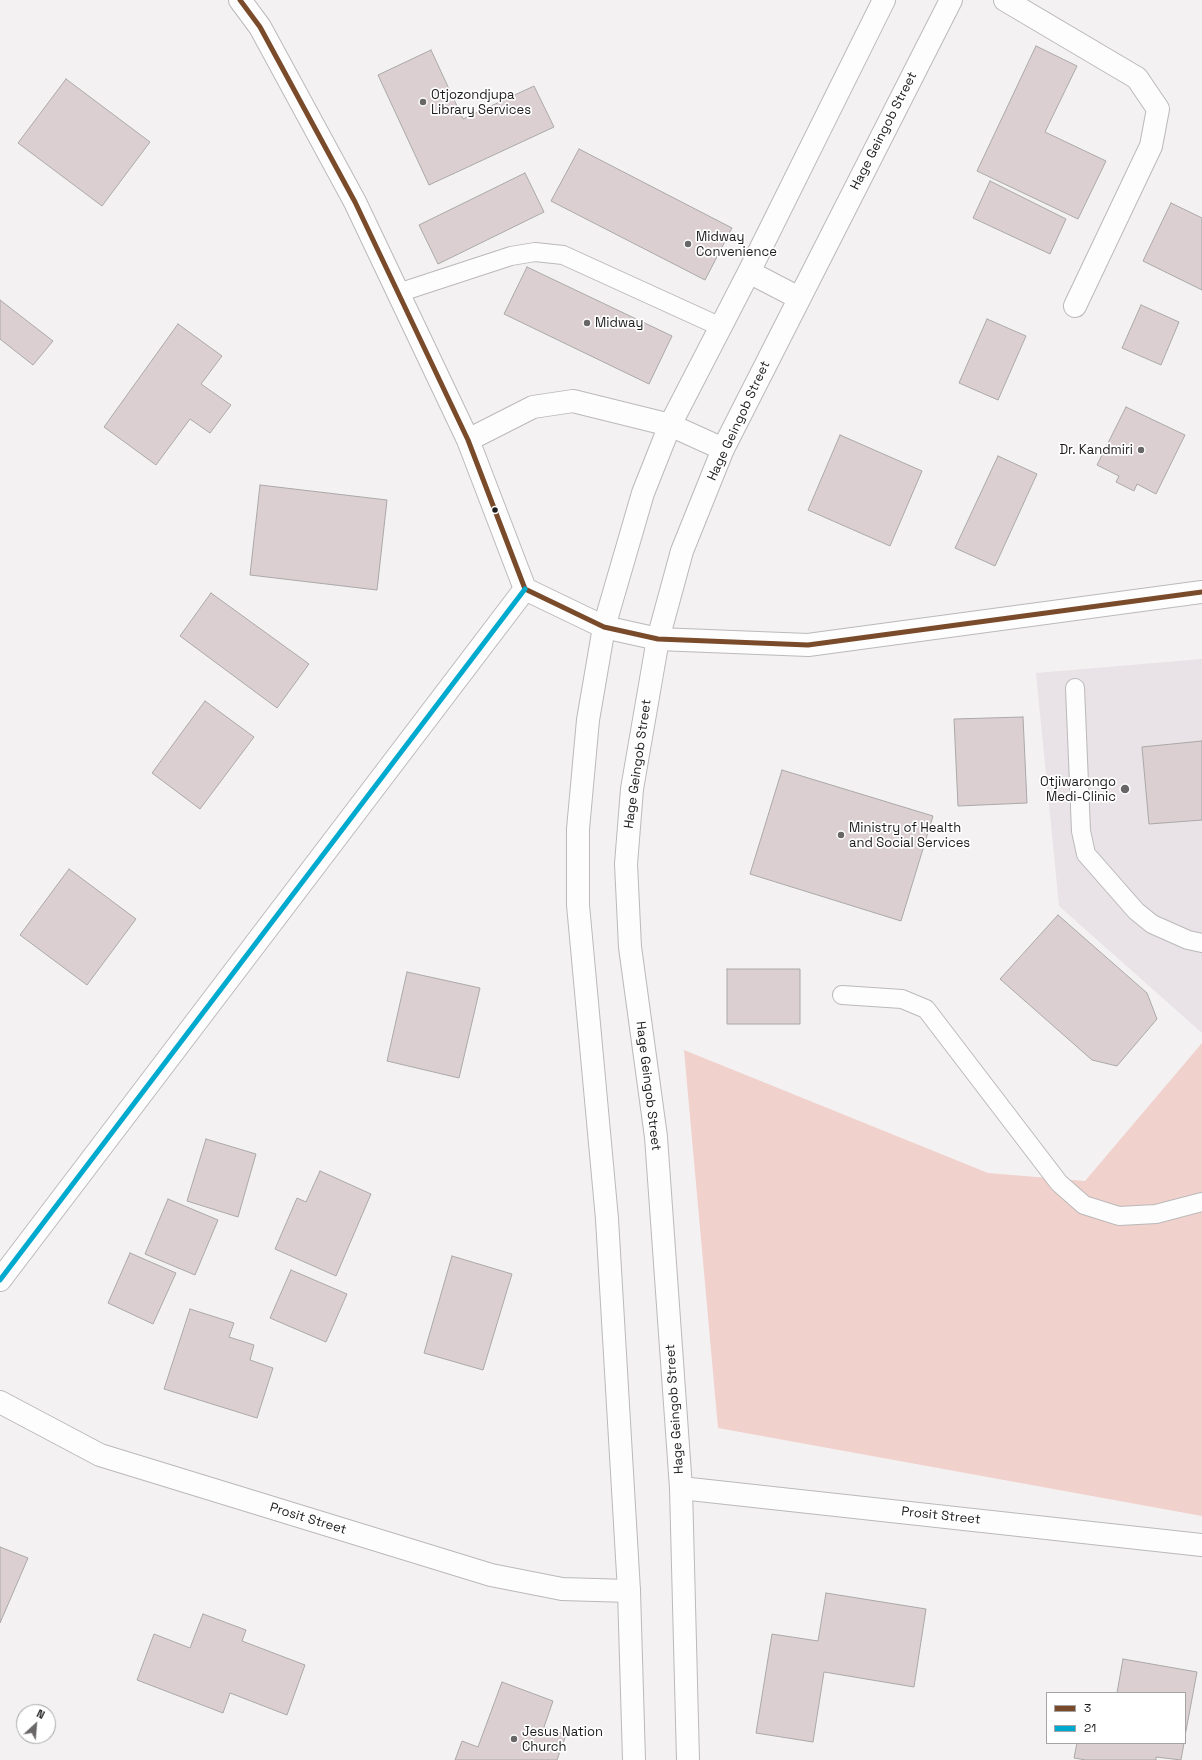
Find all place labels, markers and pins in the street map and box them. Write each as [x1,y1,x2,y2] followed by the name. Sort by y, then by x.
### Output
[431,87,531,118] place label: Otjozondjupa Library Services
[418,97,428,107] marker: Otjozondjupa Library Services
[696,229,777,260] place label: Midway Convenience
[683,239,693,249] marker: Midway Convenience
[595,315,643,331] place label: Midway
[582,318,592,328] marker: Midway
[1059,442,1133,458] place label: Dr. Kandmiri
[1136,445,1146,455] marker: Dr. Kandmiri
[490,505,500,515] unlabelled marker
[1040,774,1116,805] place label: Otjiwarongo Medi-Clinic
[1119,783,1131,795] marker: Otjiwarongo Medi-Clinic
[849,820,970,851] place label: Ministry of Health and Social Services
[836,830,846,840] marker: Ministry of Health and Social Services
[522,1724,603,1755] place label: Jesus Nation Church
[509,1734,519,1744] marker: Jesus Nation Church

